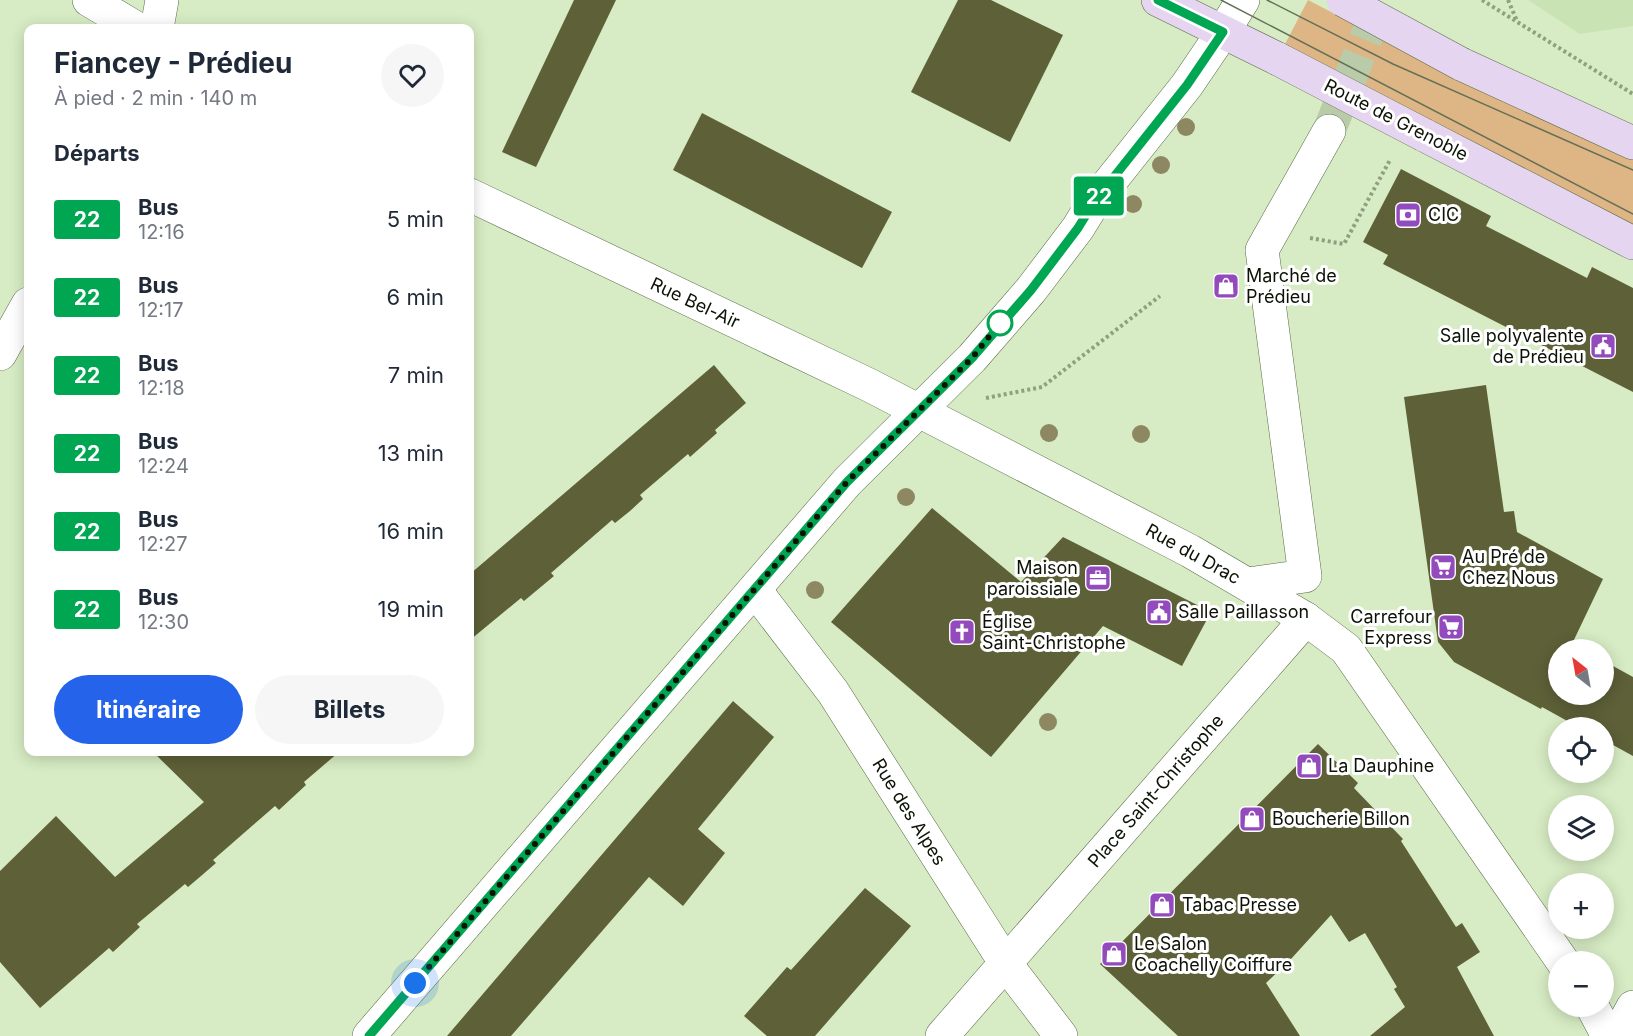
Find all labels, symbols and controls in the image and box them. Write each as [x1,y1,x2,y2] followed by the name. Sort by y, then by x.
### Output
[381,44,444,107] button: heart
[54,46,292,80] text: Fiancey - Prédieu
[1321,74,1472,165] street label: Route de Grenoble
[54,86,257,110] text: À pied · 2 min · 140 m
[54,140,139,166] text: Départs
[1072,176,1126,216] line badge: 22
[1086,184,1112,209] text: 22
[138,194,179,220] text: Bus
[1393,200,1423,230] bank icon: CIC
[1428,204,1459,225] place label: CIC
[387,206,444,232] text: 5 min
[74,207,100,232] text: 22
[138,220,185,244] text: 12:16
[1246,265,1337,307] place label: Marché de Prédieu
[1211,271,1241,301] shop icon: Marché de Prédieu
[138,272,179,298] text: Bus
[647,273,743,332] street label: Rue Bel-Air
[387,284,444,310] text: 6 min
[74,285,100,310] text: 22
[138,298,184,322] text: 12:17
[987,310,1013,336] unlabelled marker
[1440,325,1584,367] place label: Salle polyvalente de Prédieu
[1588,331,1618,361] public building icon: Salle polyvalente de Prédieu
[138,350,179,376] text: Bus
[388,362,444,388] text: 7 min
[74,363,100,388] text: 22
[138,376,185,400] text: 12:18
[138,428,179,454] text: Bus
[378,440,444,466] text: 13 min
[74,441,100,466] text: 22
[138,454,189,478] text: 12:24
[138,506,179,532] text: Bus
[378,518,444,544] text: 16 min
[74,519,100,544] text: 22
[1142,519,1244,588] street label: Rue du Drac
[138,532,188,556] text: 12:27
[1462,546,1556,588] place label: Au Pré de Chez Nous
[1428,552,1458,582] supermarket icon: Au Pré de Chez Nous
[987,557,1078,599] place label: Maison paroissiale
[1083,563,1113,593] office icon: Maison paroissiale
[138,584,179,610] text: Bus
[378,596,444,622] text: 19 min
[74,597,100,622] text: 22
[1144,597,1174,627] public building icon: Salle Paillasson
[1178,601,1309,622] place label: Salle Paillasson
[1350,606,1432,648] place label: Carrefour Express
[138,610,189,634] text: 12:30
[982,610,1126,653] place label: Église Saint-Christophe
[1436,612,1466,642] supermarket icon: Carrefour Express
[947,617,977,647] church icon: Église Saint-Christophe
[1548,639,1614,705] north arrow
[1548,639,1614,1017] map controls
[54,675,243,744] button: Itinéraire
[255,675,444,744] button: Billets
[1084,710,1228,871] street label: Place Saint-Christophe
[1548,717,1614,783] button: locate
[1294,751,1324,781] shop icon: La Dauphine
[868,755,951,869] street label: Rue des Alpes
[1328,755,1434,776] place label: La Dauphine
[1548,795,1614,861] button: layers
[1237,804,1267,834] shop icon: Boucherie Billon
[1272,808,1410,829] place label: Boucherie Billon
[1548,873,1614,939] button: +
[1147,890,1177,920] shop icon: Tabac Presse
[1182,894,1297,915] place label: Tabac Presse
[1134,933,1292,975] place label: Le Salon Coachelly Coiffure
[1099,939,1129,969] shop icon: Le Salon Coachelly Coiffure
[1548,951,1614,1017] button: −
[400,968,430,998] your location

